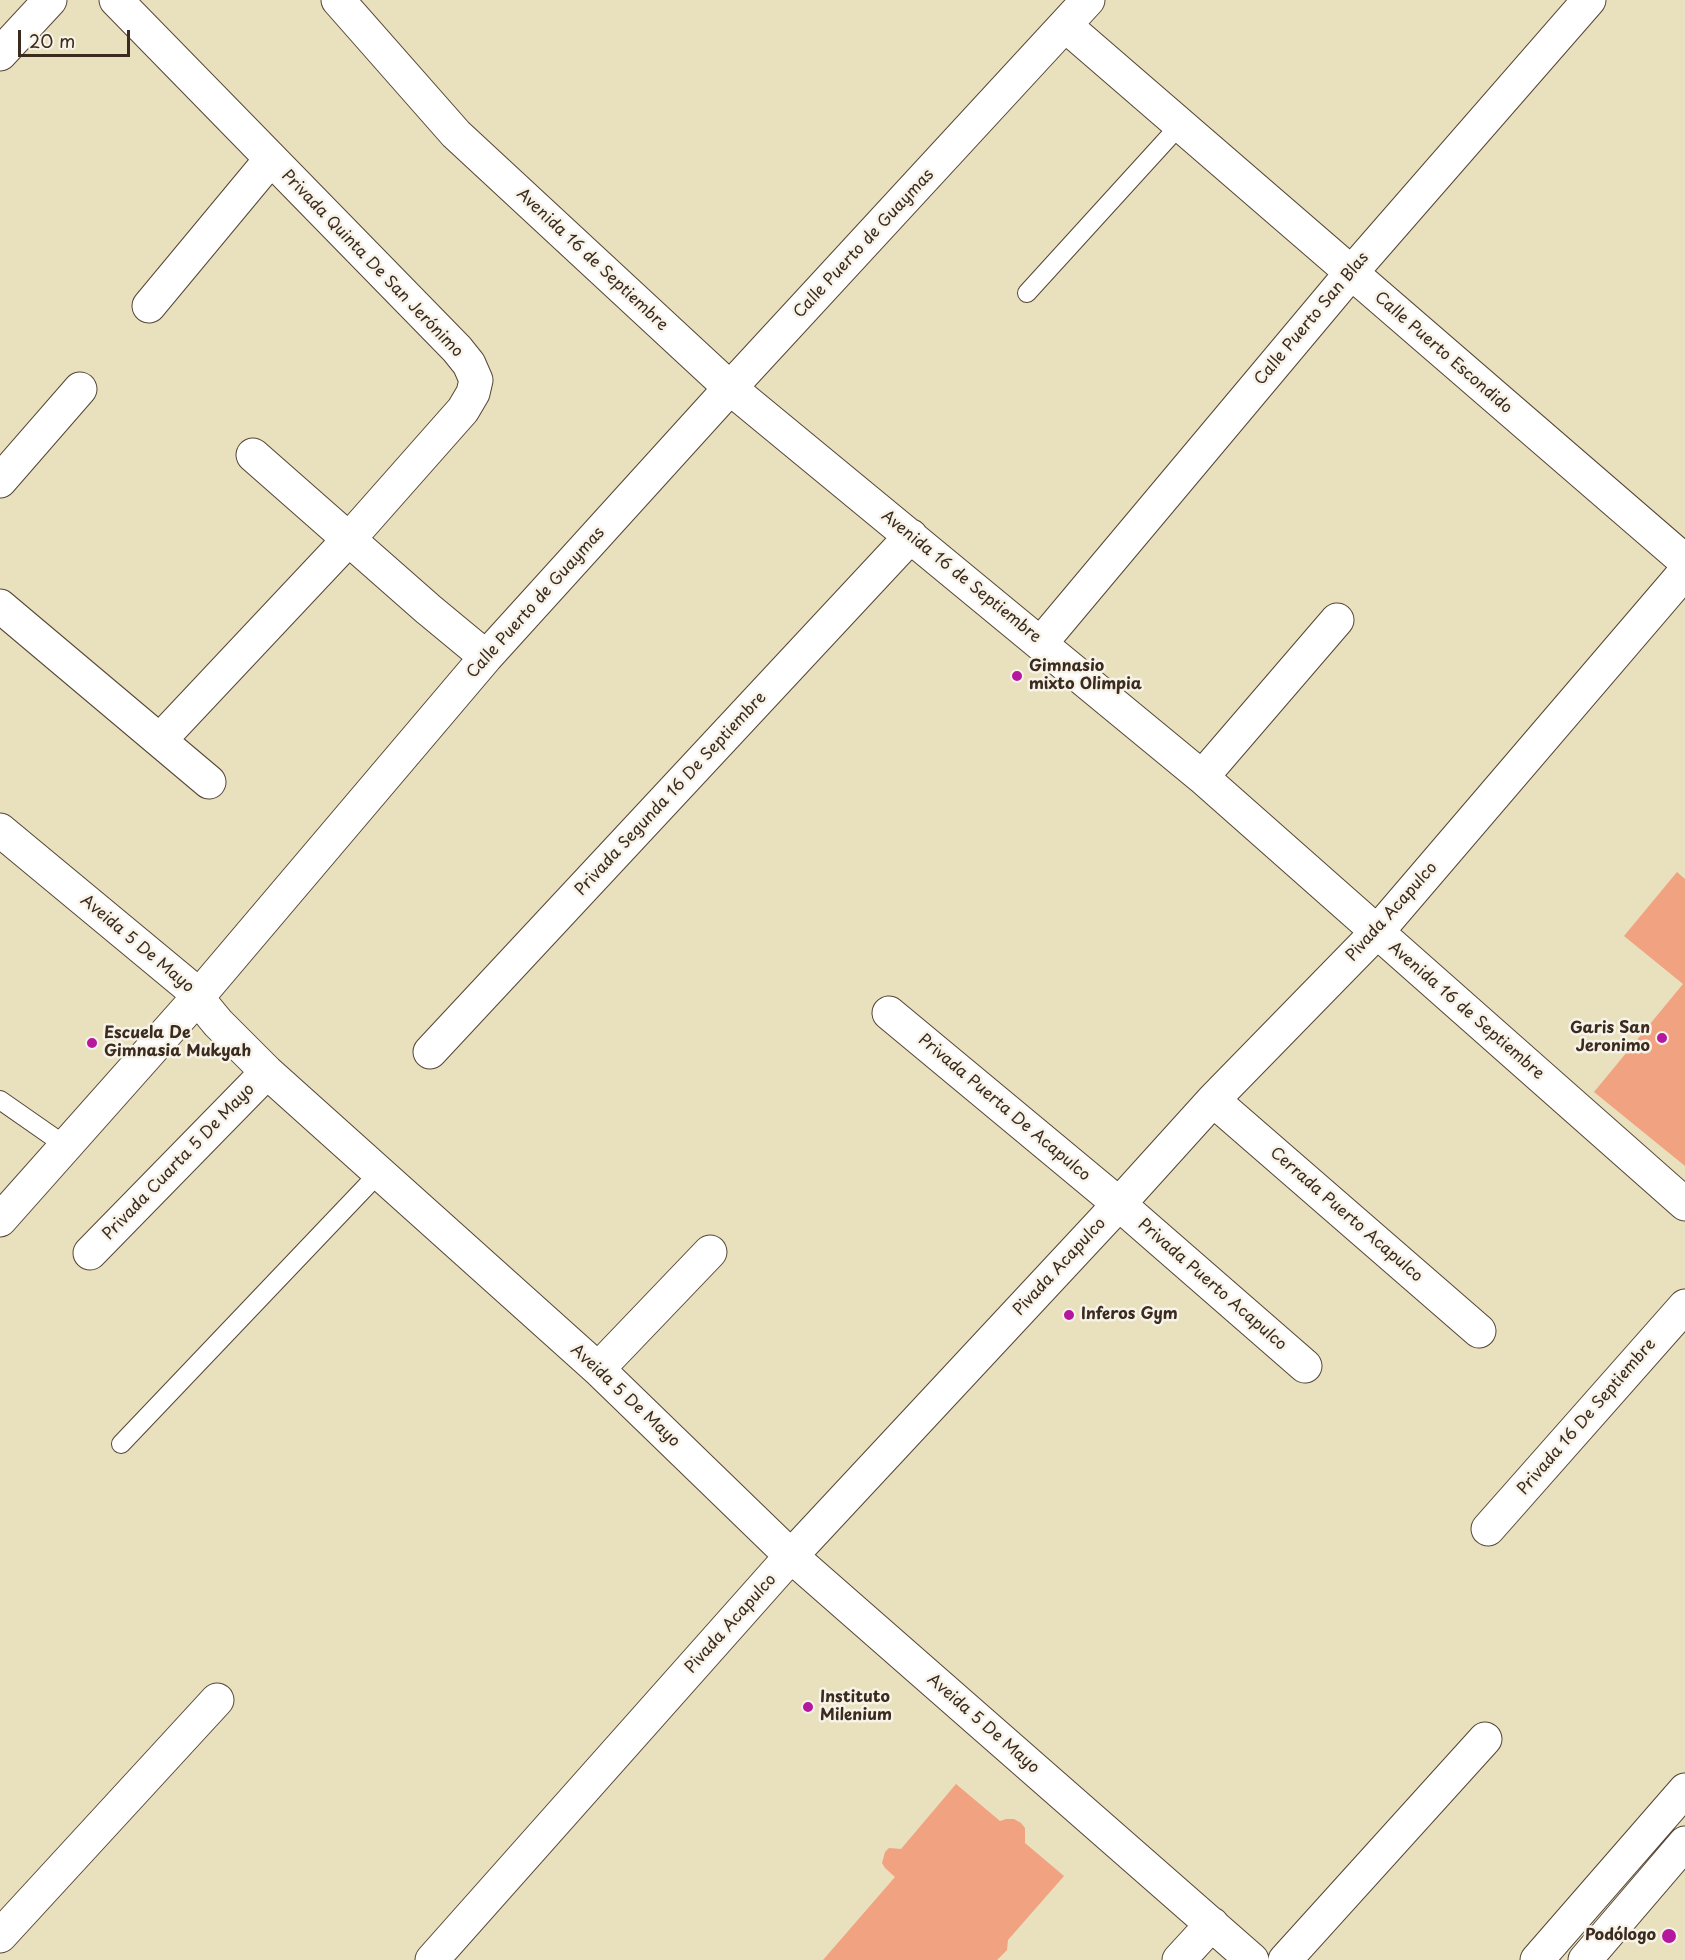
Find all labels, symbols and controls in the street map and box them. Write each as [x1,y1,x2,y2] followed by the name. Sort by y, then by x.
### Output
[21,18,134,56] scale bar
[29,27,75,54] text: 20 m
[277,166,467,362] street label: Privada Quinta De San Jerónimo
[790,166,938,322] street label: Calle Puerto de Guaymas
[512,185,672,335] street label: Avenida 16 de Septiembre
[1251,249,1373,389] street label: Calle Puerto San Blas
[1370,288,1516,418] street label: Calle Puerto Escondido
[877,507,1045,647] street label: Avenida 16 de Septiembre
[463,524,609,682] street label: Calle Puerto de Guaymas
[1029,657,1142,695] place label: Gimnasio mixto Olimpia
[1010,669,1024,683] marker: Gimnasio mixto Olimpia
[572,688,770,900] street label: Privada Segunda 16 De Septiembre
[1343,859,1441,965] street label: Pivada Acapulco
[76,891,198,997] street label: Aveida 5 De Mayo
[1384,938,1548,1084] street label: Avenida 16 de Septiembre
[1570,1019,1650,1057] place label: Garis San Jeronimo
[104,1024,251,1062] place label: Escuela De Gimnasia Mukyah
[914,1030,1094,1186] street label: Privada Puerta De Acapulco
[1655,1031,1669,1045] marker: Garis San Jeronimo
[85,1036,99,1050] marker: Escuela De Gimnasia Mukyah
[99,1080,259,1244] street label: Privada Cuarta 5 De Mayo
[1266,1144,1426,1286] street label: Cerrada Puerto Acapulco
[1010,1214,1110,1320] street label: Pivada Acapulco
[1134,1215,1290,1355] street label: Privada Puerto Acapulco
[1081,1305,1178,1325] place label: Inferos Gym
[1062,1308,1076,1322] marker: Inferos Gym
[1514,1335,1660,1499] street label: Privada 16 De Septiembre
[566,1340,684,1452] street label: Aveida 5 De Mayo
[682,1571,780,1677] street label: Pivada Acapulco
[923,1670,1043,1778] street label: Aveida 5 De Mayo
[820,1688,892,1726] place label: Instituto Milenium
[801,1700,815,1714] marker: Instituto Milenium
[1585,1926,1656,1946] place label: Podólogo
[1660,1927,1678,1945] marker: Podólogo

